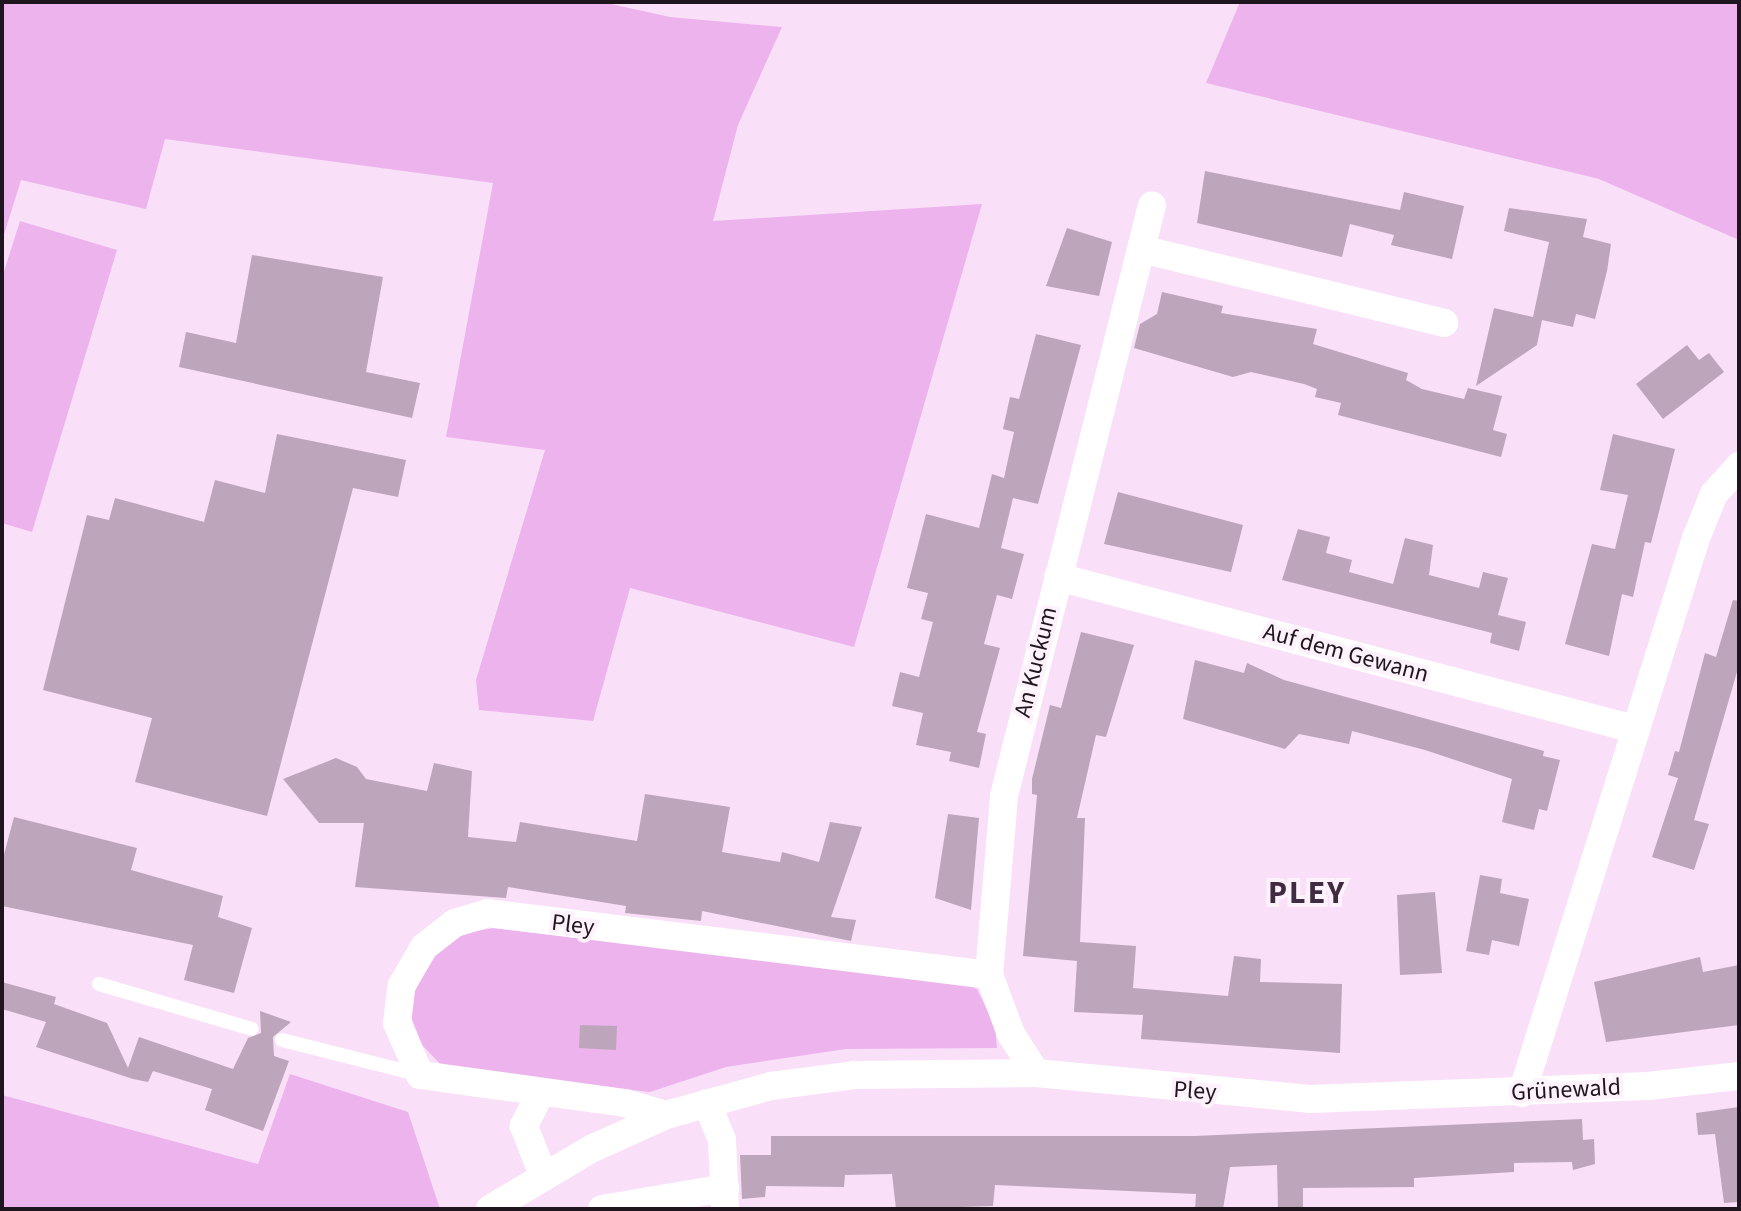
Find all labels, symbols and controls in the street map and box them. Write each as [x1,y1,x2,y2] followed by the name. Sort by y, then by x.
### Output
[1008,604,1064,720] street label: An Kuckum
[1260,617,1432,689] street label: Auf dem Gewann
[1268,874,1346,912] district label: PLEY
[550,908,596,942] street label: Pley
[1510,1073,1622,1107] street label: Grünewald
[1173,1075,1217,1107] street label: Pley

